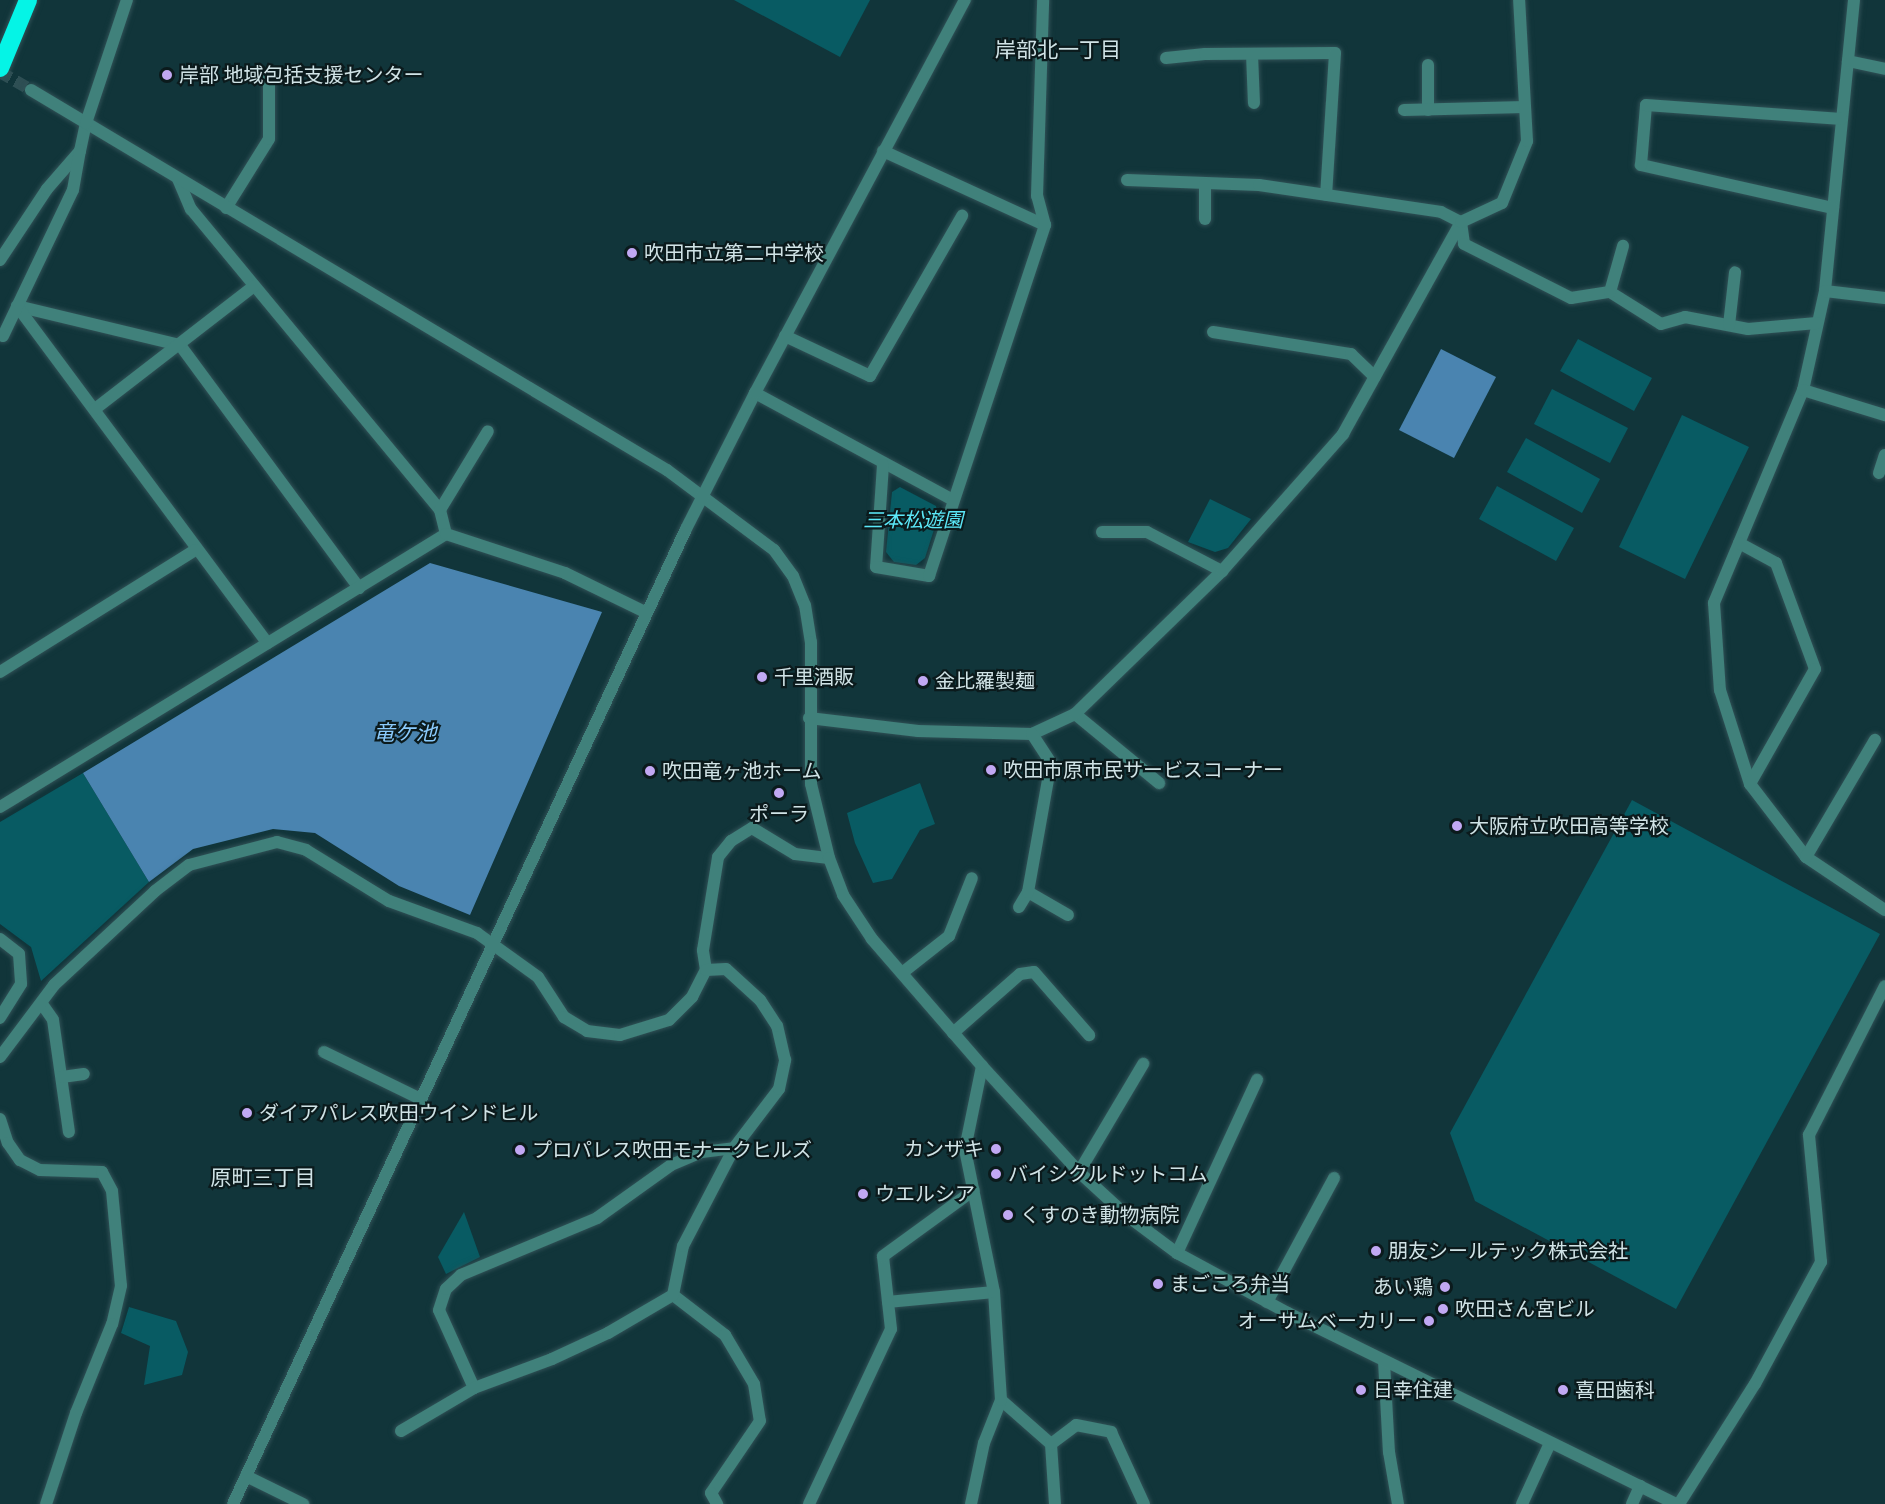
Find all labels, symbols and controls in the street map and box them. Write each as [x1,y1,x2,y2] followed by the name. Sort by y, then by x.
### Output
[995,37,1121,63] district label: 岸部北一丁目
[179,63,424,87] place label: 岸部 地域包括支援センター
[160,68,174,82] marker: 岸部 地域包括支援センター
[644,241,824,265] place label: 吹田市立第二中学校
[625,246,639,260] marker: 吹田市立第二中学校
[863,508,963,532] park label: 三本松遊園
[774,665,854,689] place label: 千里酒販
[935,669,1035,693] place label: 金比羅製麺
[755,670,769,684] marker: 千里酒販
[916,674,930,688] marker: 金比羅製麺
[374,720,436,746] water label: 竜ケ池
[1003,758,1283,782] place label: 吹田市原市民サービスコーナー
[662,759,822,783] place label: 吹田竜ヶ池ホーム
[984,763,998,777] marker: 吹田市原市民サービスコーナー
[643,764,657,778] marker: 吹田竜ヶ池ホーム
[772,786,786,800] marker: ポーラ
[749,802,809,826] place label: ポーラ
[1469,814,1669,838] place label: 大阪府立吹田高等学校
[1450,819,1464,833] marker: 大阪府立吹田高等学校
[259,1101,539,1125] place label: ダイアパレス吹田ウインドヒル
[240,1106,254,1120] marker: ダイアパレス吹田ウインドヒル
[904,1137,984,1161] place label: カンザキ
[532,1138,812,1162] place label: プロパレス吹田モナークヒルズ
[989,1142,1003,1156] marker: カンザキ
[513,1143,527,1157] marker: プロパレス吹田モナークヒルズ
[1008,1162,1208,1186] place label: バイシクルドットコム
[211,1165,315,1191] district label: 原町三丁目
[989,1167,1003,1181] marker: バイシクルドットコム
[875,1182,975,1206] place label: ウエルシア
[856,1187,870,1201] marker: ウエルシア
[1020,1203,1180,1227] place label: くすのき動物病院
[1001,1208,1015,1222] marker: くすのき動物病院
[1388,1239,1628,1263] place label: 朋友シールテック株式会社
[1369,1244,1383,1258] marker: 朋友シールテック株式会社
[1170,1272,1290,1296] place label: まごころ弁当
[1373,1275,1433,1299] place label: あい鶏
[1151,1277,1165,1291] marker: まごころ弁当
[1438,1280,1452,1294] marker: あい鶏
[1455,1297,1595,1321] place label: 吹田さん宮ビル
[1436,1302,1450,1316] marker: 吹田さん宮ビル
[1237,1309,1417,1333] place label: オーサムベーカリー
[1422,1314,1436,1328] marker: オーサムベーカリー
[1373,1378,1453,1402] place label: 日幸住建
[1575,1378,1655,1402] place label: 喜田歯科
[1354,1383,1368,1397] marker: 日幸住建
[1556,1383,1570,1397] marker: 喜田歯科

